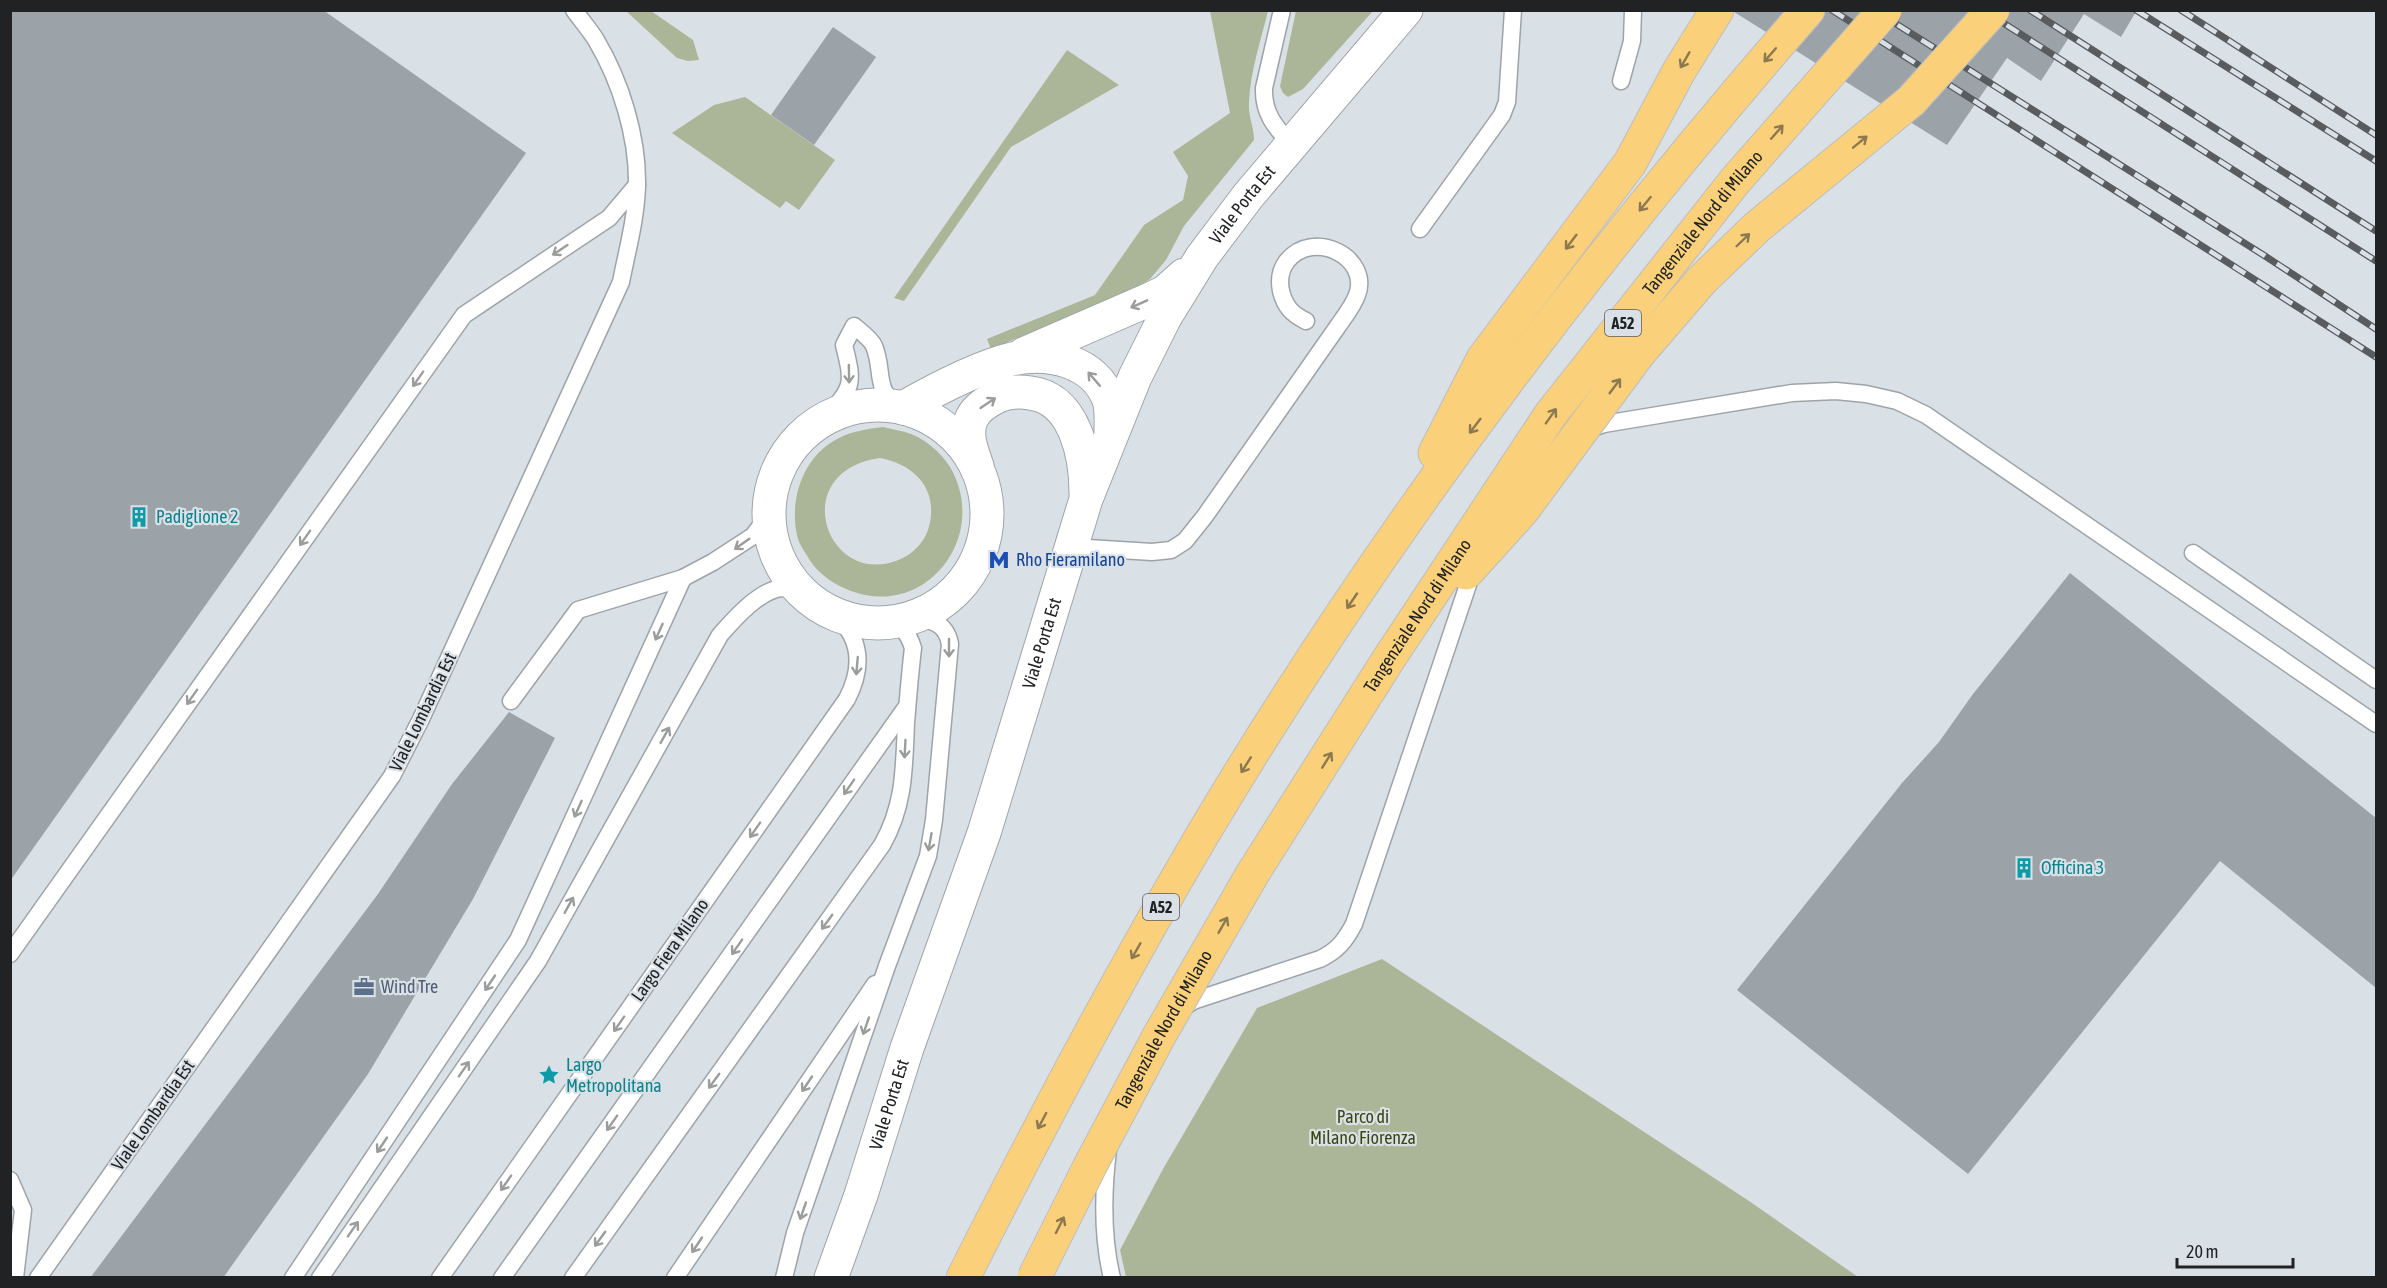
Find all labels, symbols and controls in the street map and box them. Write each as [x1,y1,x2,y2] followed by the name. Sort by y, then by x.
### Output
[1763,47,1777,62] one-way arrow
[1679,51,1691,68] one-way arrow
[1770,125,1784,140] one-way arrow
[1851,136,1867,149] one-way arrow
[1638,146,1767,299] street label: Tangenziale Nord di Milano
[1205,161,1279,248] street label: Viale Porta Est
[1638,196,1651,212] one-way arrow
[1736,232,1751,247] one-way arrow
[1565,234,1577,250] one-way arrow
[553,244,569,256] one-way arrow
[1130,300,1148,311] one-way arrow
[1605,310,1641,336] road number: A52
[843,364,855,383] one-way arrow
[412,370,424,387] one-way arrow
[1087,372,1101,387] one-way arrow
[1609,378,1621,394] one-way arrow
[979,397,995,409] one-way arrow
[1545,408,1557,424] one-way arrow
[1469,417,1481,433] one-way arrow
[127,505,151,529] building icon: Padiglione 2
[156,506,238,527] place label: Padiglione 2
[299,530,311,546] one-way arrow
[1359,535,1475,696] street label: Tangenziale Nord di Milano
[734,538,750,550] one-way arrow
[987,548,1011,572] metro station icon: Rho Fieramilano
[1016,549,1125,570] place label: Rho Fieramilano
[1346,592,1358,608] one-way arrow
[1018,595,1065,691] street label: Viale Porta Est
[652,622,664,640] one-way arrow
[943,638,955,658] one-way arrow
[385,649,460,775] street label: Viale Lombardia Est
[851,655,862,675] one-way arrow
[186,689,199,705] one-way arrow
[659,727,671,744] one-way arrow
[899,739,910,759] one-way arrow
[1320,751,1333,768] one-way arrow
[1240,756,1253,773] one-way arrow
[843,779,855,795] one-way arrow
[571,800,583,818] one-way arrow
[749,821,761,837] one-way arrow
[925,832,936,852] one-way arrow
[2012,856,2036,880] building icon: Officina 3
[2041,857,2104,878] place label: Officina 3
[626,894,713,1005] street label: Largo Fiera Milano
[1143,894,1179,920] road number: A52
[564,897,576,914] one-way arrow
[821,914,833,930] one-way arrow
[1217,917,1229,934] one-way arrow
[731,938,743,954] one-way arrow
[1130,942,1142,959] one-way arrow
[1111,946,1216,1113] street label: Tangenziale Nord di Milano
[484,974,496,990] one-way arrow
[352,975,376,999] office icon: Wind Tre
[381,976,438,997] place label: Wind Tre
[613,1015,625,1031] one-way arrow
[860,1016,871,1035] one-way arrow
[566,1054,662,1096] place label: Largo Metropolitana
[107,1055,198,1174] street label: Viale Lombardia Est
[865,1056,913,1152] street label: Viale Porta Est
[458,1061,470,1077] one-way arrow
[537,1063,561,1087] place icon: Largo Metropolitana
[707,1072,720,1088] one-way arrow
[801,1075,813,1092] one-way arrow
[1310,1106,1416,1148] park label: Parco di Milano Fiorenza
[1036,1112,1047,1130] one-way arrow
[606,1114,618,1130] one-way arrow
[375,1136,388,1153] one-way arrow
[500,1174,512,1191] one-way arrow
[796,1201,807,1220] one-way arrow
[1055,1217,1066,1235] one-way arrow
[347,1222,359,1238] one-way arrow
[594,1231,606,1247] one-way arrow
[2177,1231,2292,1269] scale bar
[691,1237,703,1253] one-way arrow
[2186,1241,2218,1262] text: 20 m

